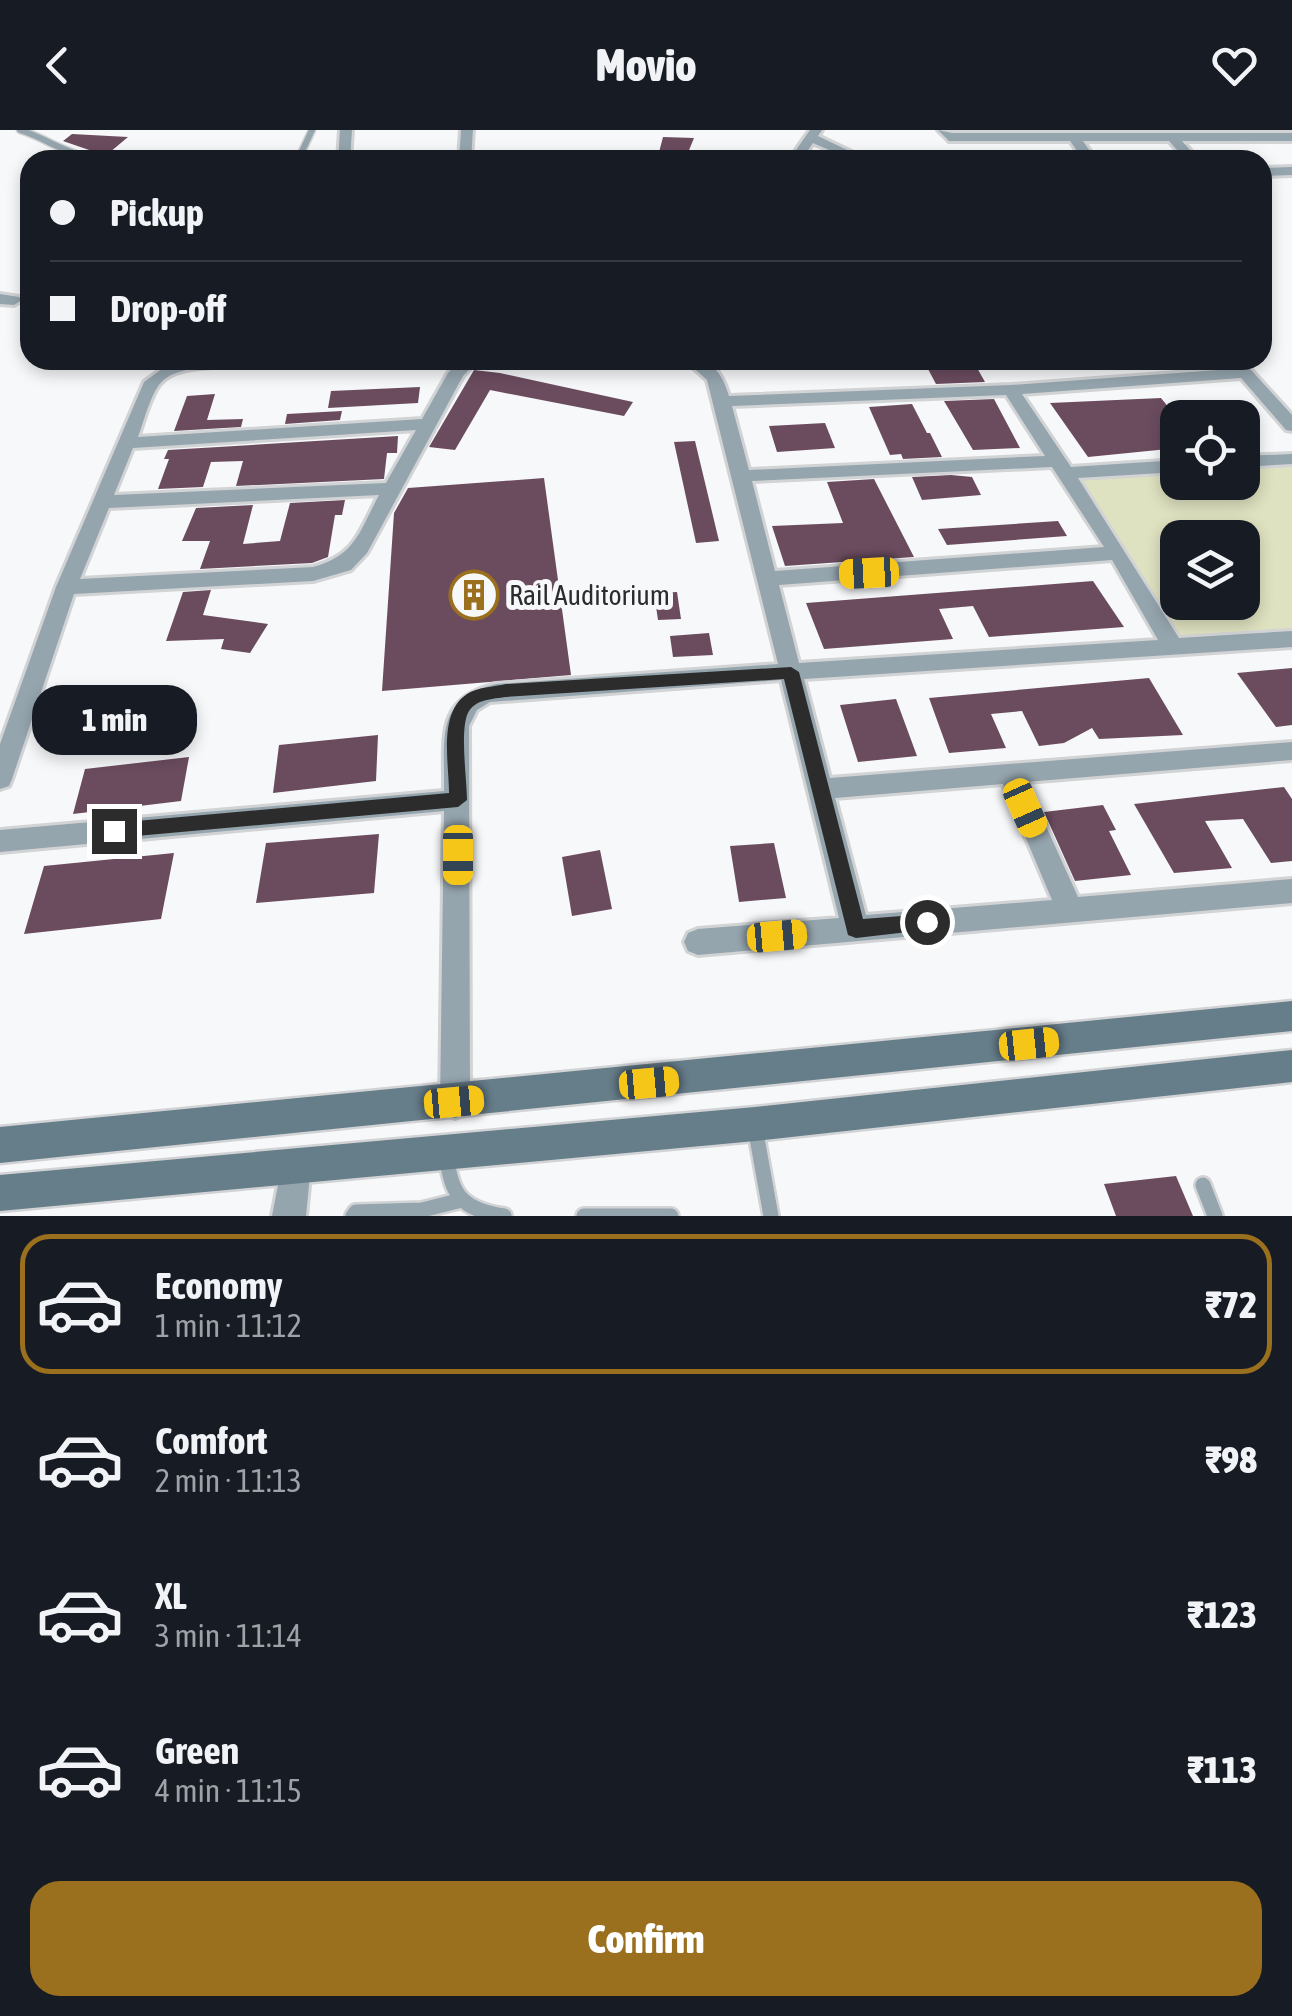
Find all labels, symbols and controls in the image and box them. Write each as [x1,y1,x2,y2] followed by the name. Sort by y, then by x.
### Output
[30,38,85,93] icon: back
[1207,38,1262,93] icon: heart
[596,39,696,91] text: Movio
[110,191,204,234] text: Pickup
[110,287,226,330] text: Drop-off
[1160,400,1260,620] map controls
[1160,400,1260,500] button: locate
[1160,520,1260,620] button: layers
[838,556,900,590] car
[448,569,500,621] building icon: Rail Auditorium
[509,579,670,611] place label: Rail Auditorium
[32,686,196,756] callout: 1 min
[82,701,147,738] text: 1 min
[999,774,1051,842] car
[92,809,137,854] route end
[443,825,473,885] car
[905,900,950,945] route start
[746,918,808,954] car
[998,1026,1060,1062] car
[618,1065,680,1101] car
[423,1084,485,1120] car
[35,1259,125,1349] icon: car
[155,1264,282,1307] text: Economy
[1205,1283,1257,1326] text: ₹72
[155,1307,302,1344] text: 1 min · 11:12
[35,1414,125,1504] icon: car
[155,1419,267,1462] text: Comfort
[1205,1438,1257,1481] text: ₹98
[155,1462,302,1499] text: 2 min · 11:13
[35,1569,125,1659] icon: car
[155,1574,187,1617] text: XL
[1187,1593,1257,1636] text: ₹123
[155,1617,302,1654] text: 3 min · 11:14
[35,1724,125,1814] icon: car
[155,1729,239,1772] text: Green
[1187,1748,1257,1791] text: ₹113
[155,1772,302,1809] text: 4 min · 11:15
[30,1881,1262,1996] button: Confirm

